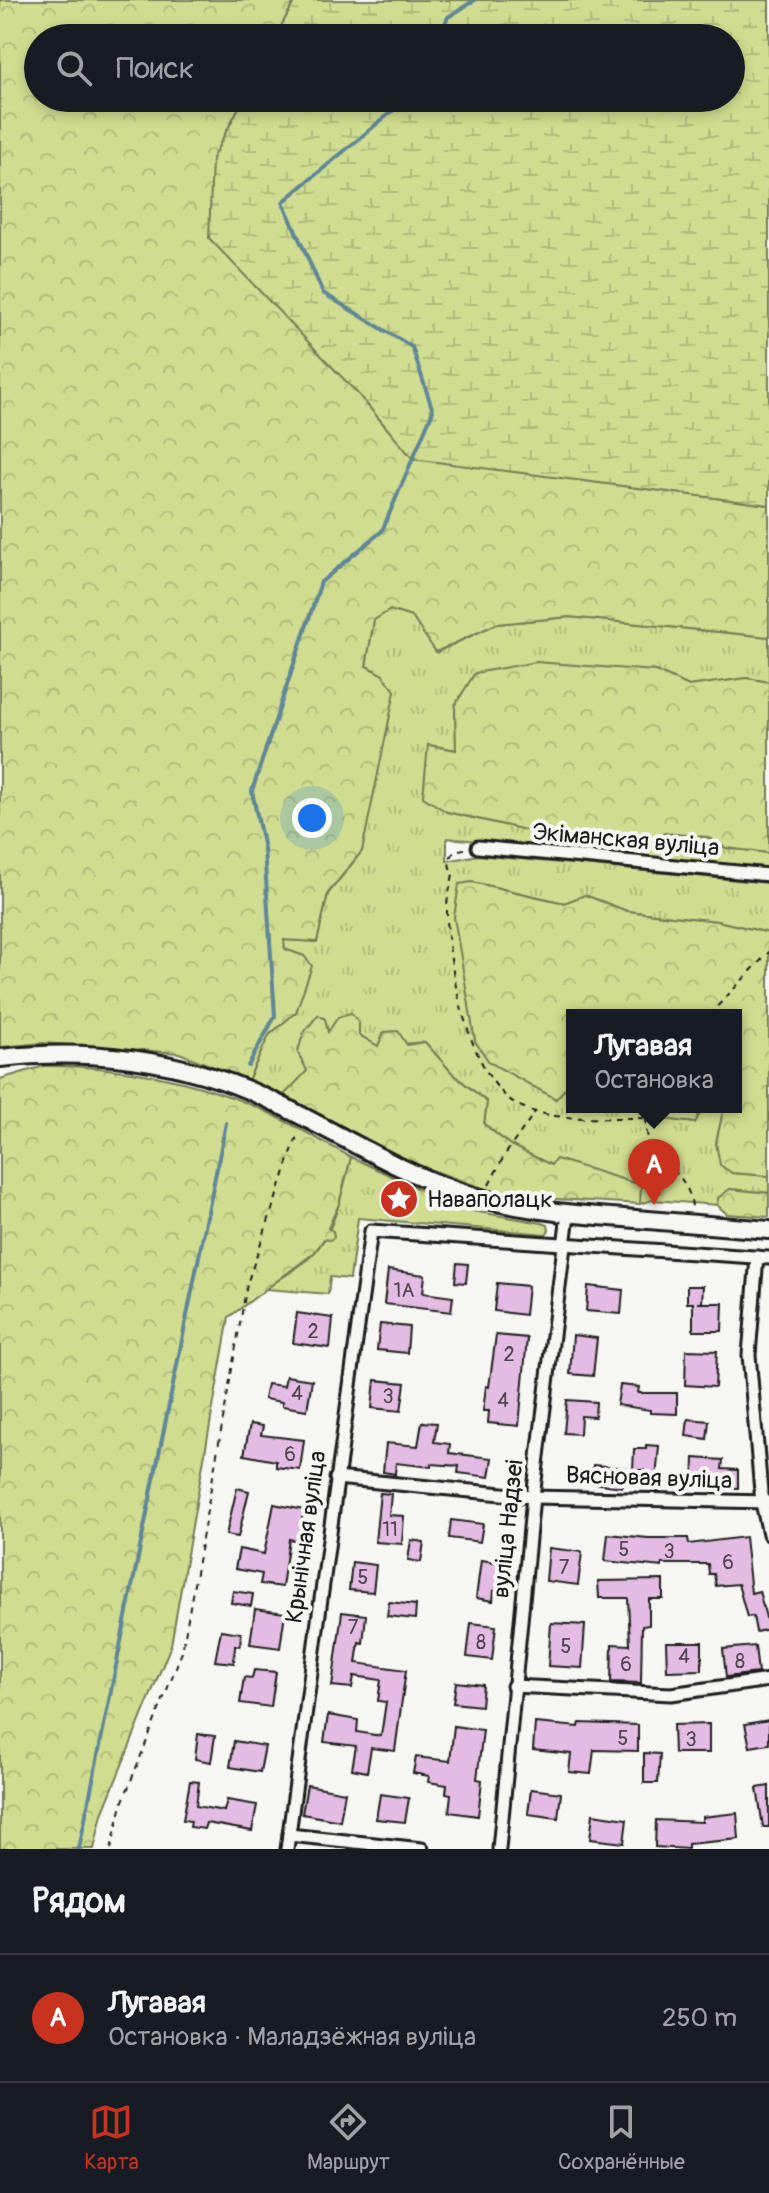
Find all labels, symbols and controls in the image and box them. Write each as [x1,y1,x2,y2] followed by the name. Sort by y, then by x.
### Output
[24,24,745,112] search box
[52,46,96,90] icon: search
[116,50,194,87] text: Поиск
[292,798,332,838] your location
[531,817,721,863] street label: Экіманская вуліца
[566,1009,742,1113] popup
[594,1027,692,1064] text: Лугавая
[594,1064,714,1096] text: Остановка
[628,1139,680,1205] pin: A
[378,1178,420,1220] place icon: Наваполацк
[427,1185,553,1214] place label: Наваполацк
[394,1278,414,1303] house number: 1А
[307,1319,319,1344] house number: 2
[503,1342,515,1367] house number: 2
[291,1381,303,1406] house number: 4
[382,1384,394,1409] house number: 3
[497,1388,509,1413] house number: 4
[284,1442,296,1467] house number: 6
[280,1449,332,1625] street label: Крынічная вуліца
[486,1458,530,1600] street label: вуліца Надзеі
[565,1461,733,1495] street label: Вясновая вуліца
[382,1517,398,1542] house number: 11
[619,1537,629,1562] house number: 5
[663,1539,675,1564] house number: 3
[722,1550,734,1575] house number: 6
[559,1555,570,1580] house number: 7
[358,1565,368,1590] house number: 5
[348,1615,359,1640] house number: 7
[476,1630,486,1655] house number: 8
[561,1634,571,1659] house number: 5
[678,1644,690,1669] house number: 4
[735,1649,745,1674] house number: 8
[620,1652,632,1677] house number: 6
[618,1726,628,1751] house number: 5
[685,1727,697,1752] house number: 3
[32,1880,126,1923] text: Рядом
[108,1984,206,2021] text: Лугавая
[50,2002,66,2034] text: A
[662,2002,737,2034] text: 250 m
[108,2021,476,2053] text: Остановка · Маладзёжная вуліца
[84,2100,139,2176] tab: Карта
[307,2100,390,2176] tab: Маршрут
[558,2100,685,2176] tab: Сохранённые

